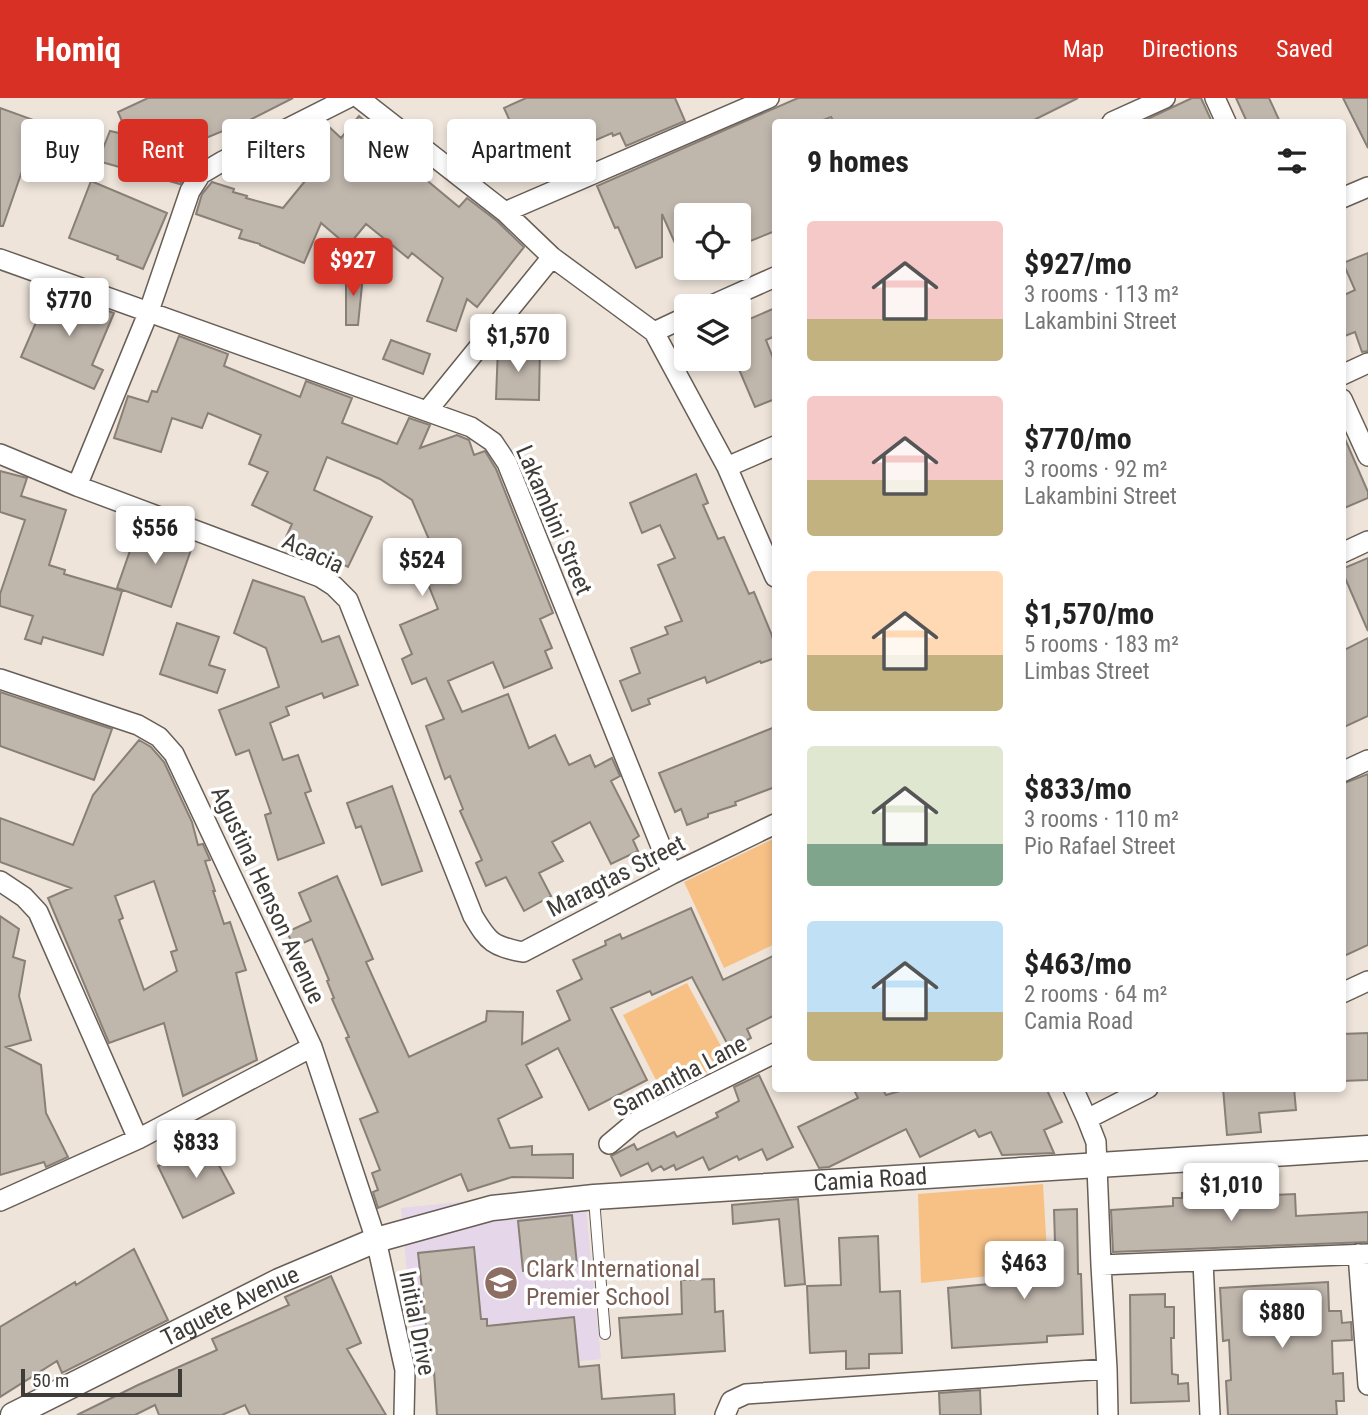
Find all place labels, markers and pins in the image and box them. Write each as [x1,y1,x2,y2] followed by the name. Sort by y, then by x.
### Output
[312,238,394,298] pin: $927
[28,278,110,338] pin: $770
[461,314,575,374] pin: $1,570
[114,506,196,566] pin: $556
[381,538,463,598] pin: $524
[155,1121,237,1180] pin: $833
[1174,1164,1288,1223] pin: $1,010
[983,1242,1065,1301] pin: $463
[526,1255,700,1311] place label: Clark International Premier School
[482,1264,520,1302] school or university icon: Clark International Premier School
[1241,1290,1323,1350] pin: $880

